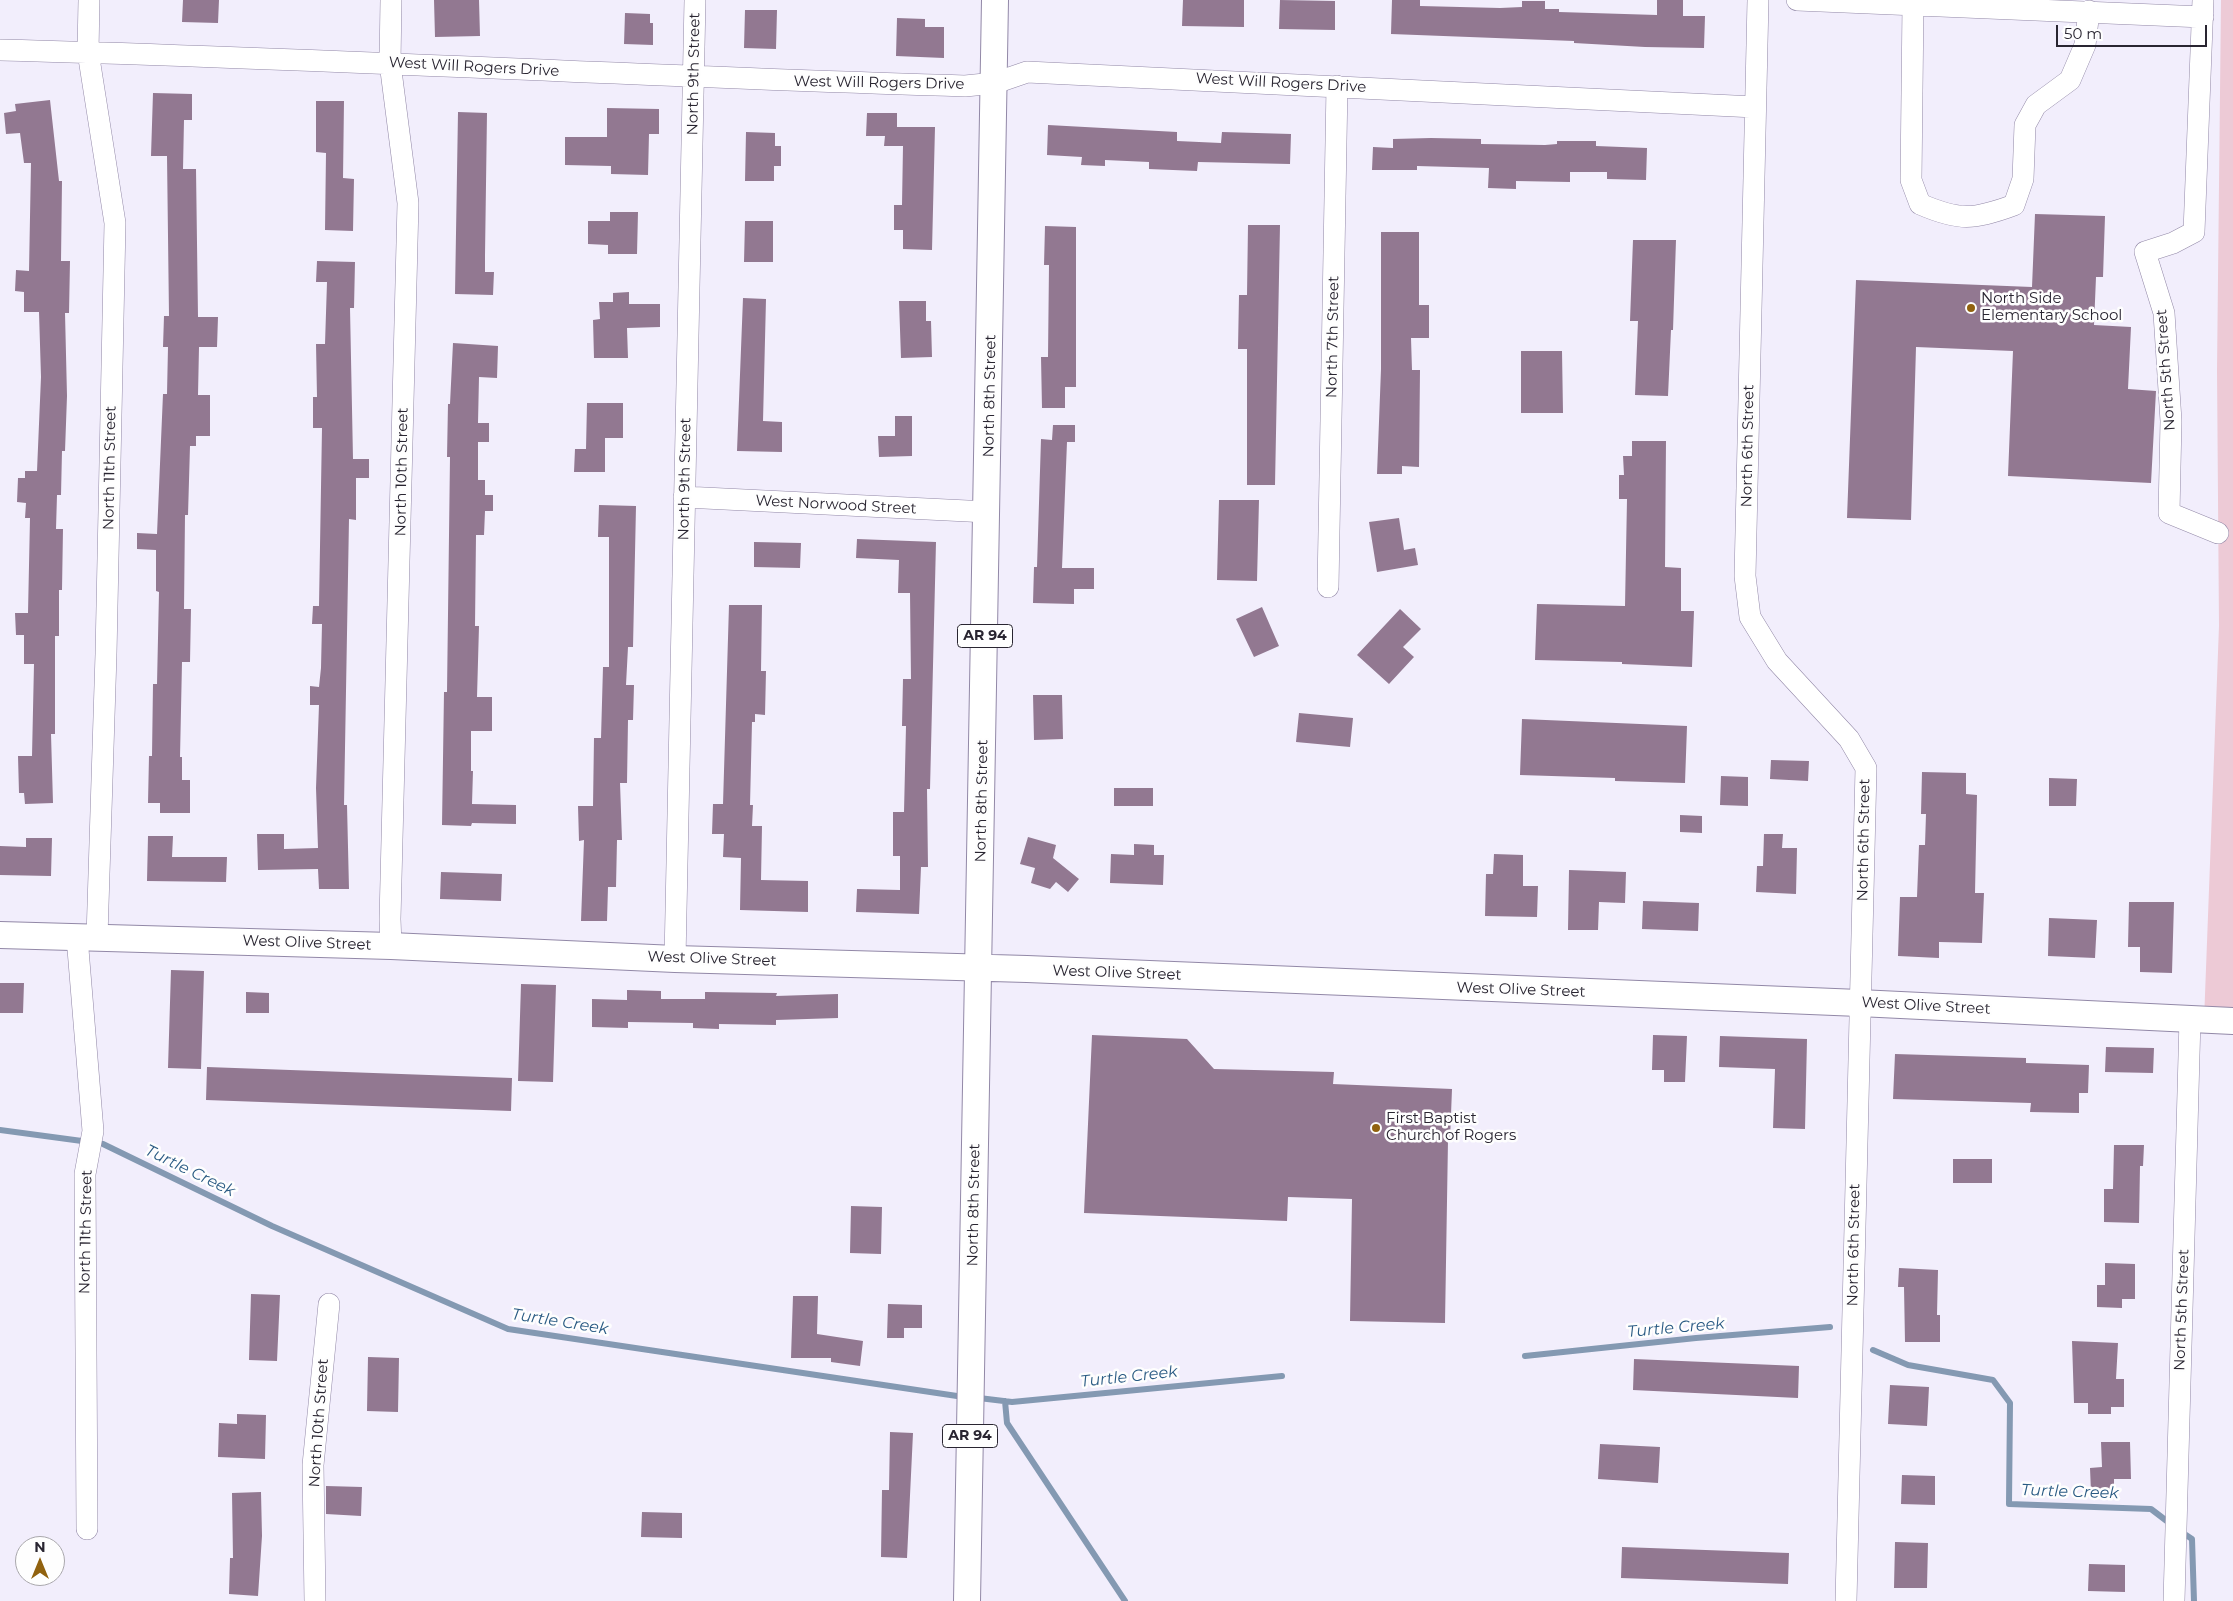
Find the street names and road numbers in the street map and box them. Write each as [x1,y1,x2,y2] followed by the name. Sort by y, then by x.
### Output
[684,12,704,136] street label: North 9th Street
[388,54,560,80] street label: West Will Rogers Drive
[1195,70,1367,96] street label: West Will Rogers Drive
[793,73,965,93] street label: West Will Rogers Drive
[1323,276,1343,398] street label: North 7th Street
[2153,309,2179,431] street label: North 5th Street
[980,334,1000,458] street label: North 8th Street
[1738,385,1758,507] street label: North 6th Street
[100,406,120,530] street label: North 11th Street
[392,407,412,537] street label: North 10th Street
[675,417,695,541] street label: North 9th Street
[755,492,917,518] street label: West Norwood Street
[958,624,1012,648] road number: AR 94
[972,739,992,863] street label: North 8th Street
[1854,779,1874,901] street label: North 6th Street
[242,932,372,954] street label: West Olive Street
[647,948,777,970] street label: West Olive Street
[1052,962,1182,984] street label: West Olive Street
[1456,979,1586,1001] street label: West Olive Street
[1861,994,1991,1018] street label: West Olive Street
[964,1143,984,1267] street label: North 8th Street
[76,1170,96,1294] street label: North 11th Street
[1844,1184,1864,1306] street label: North 6th Street
[2171,1249,2193,1371] street label: North 5th Street
[306,1358,332,1488] street label: North 10th Street
[942,1424,998,1448] road number: AR 94

